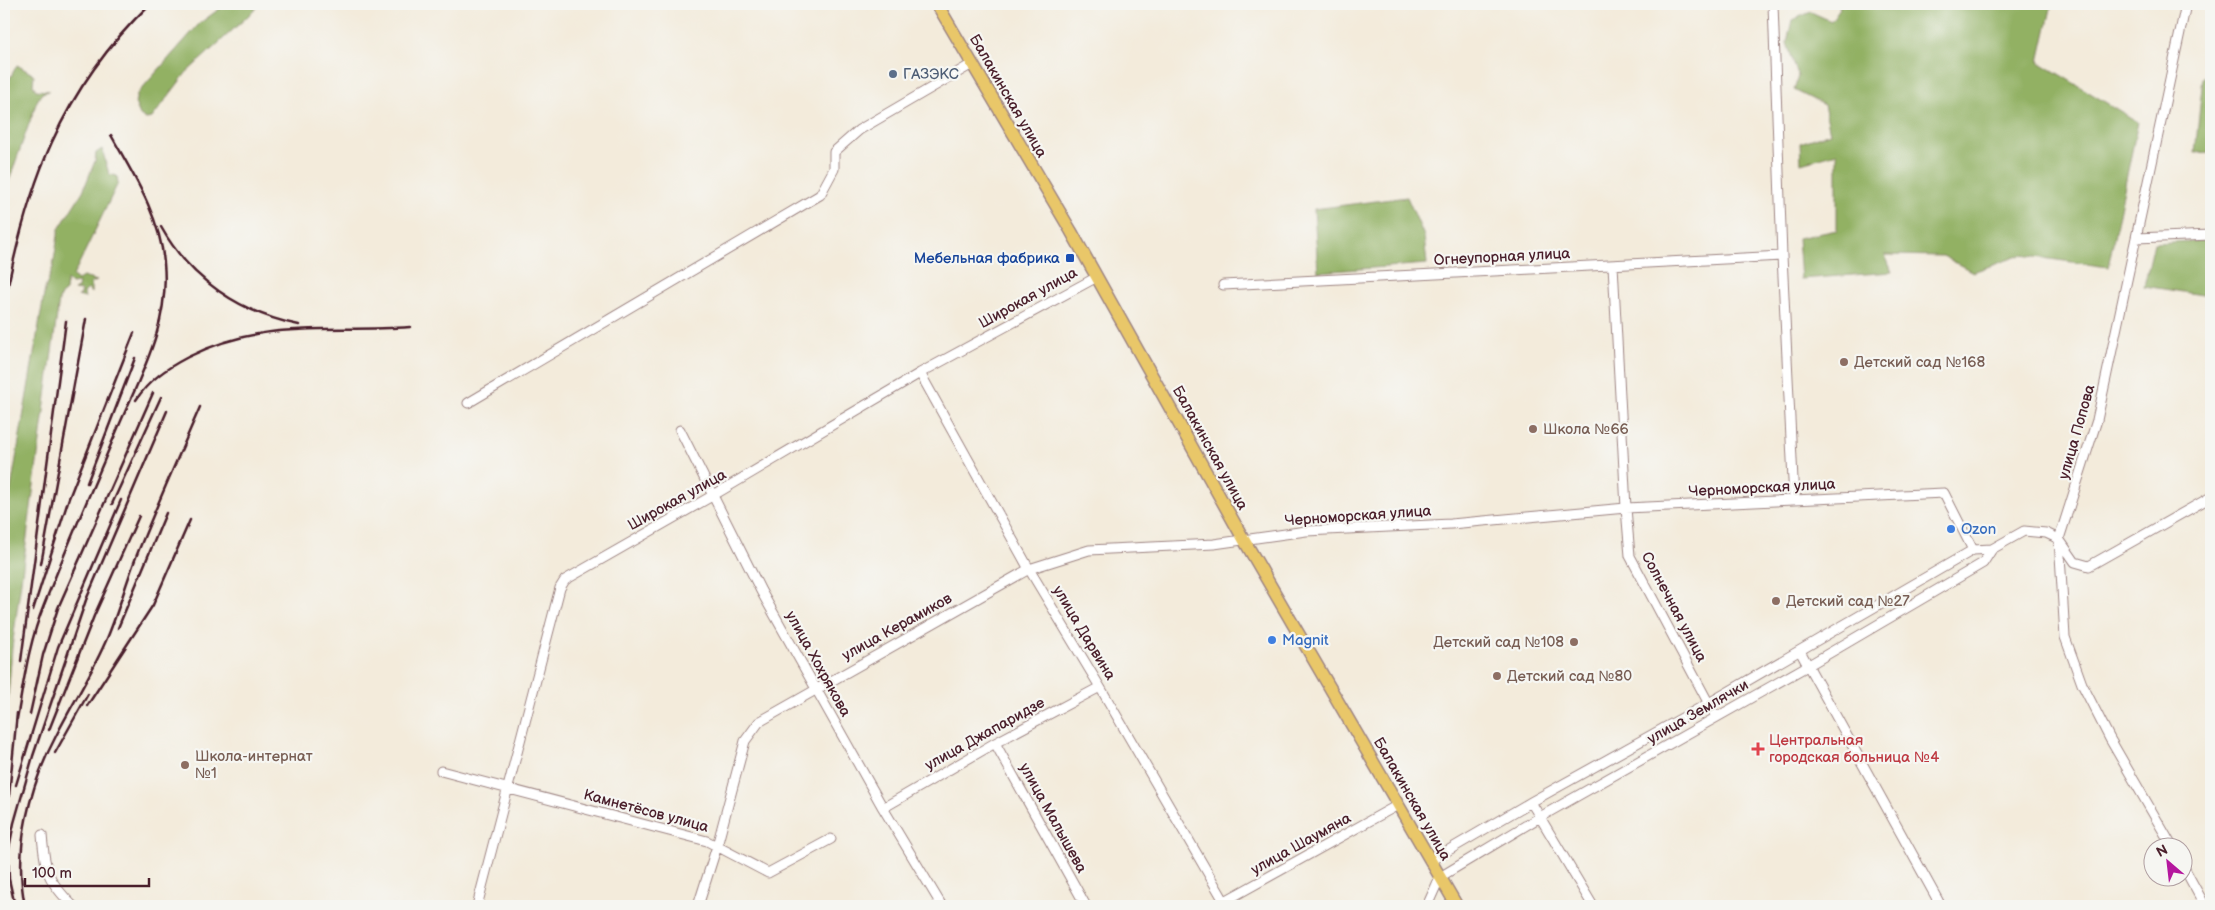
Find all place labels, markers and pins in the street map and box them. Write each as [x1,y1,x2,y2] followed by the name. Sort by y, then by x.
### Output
[903,65,959,84] place label: ГАЗЭКС
[887,68,899,80] marker: ГАЗЭКС
[914,249,1060,268] place label: Мебельная фабрика
[1064,252,1076,264] marker: Мебельная фабрика
[1854,353,1985,372] place label: Детский сад №168
[1838,356,1850,368] marker: Детский сад №168
[1543,420,1629,439] place label: Школа №66
[1527,423,1539,435] marker: Школа №66
[1961,520,1996,539] place label: Ozon
[1945,523,1957,535] marker: Ozon
[1786,592,1910,611] place label: Детский сад №27
[1770,595,1782,607] marker: Детский сад №27
[1282,631,1329,650] place label: Magnit
[1433,633,1564,652] place label: Детский сад №108
[1266,634,1278,646] marker: Magnit
[1568,636,1580,648] marker: Детский сад №108
[1507,667,1632,686] place label: Детский сад №80
[1491,670,1503,682] marker: Детский сад №80
[1769,731,1939,767] place label: Центральная городская больница №4
[1751,742,1765,756] marker: Центральная городская больница №4
[195,747,313,783] place label: Школа-интернат №1
[179,759,191,771] marker: Школа-интернат №1

